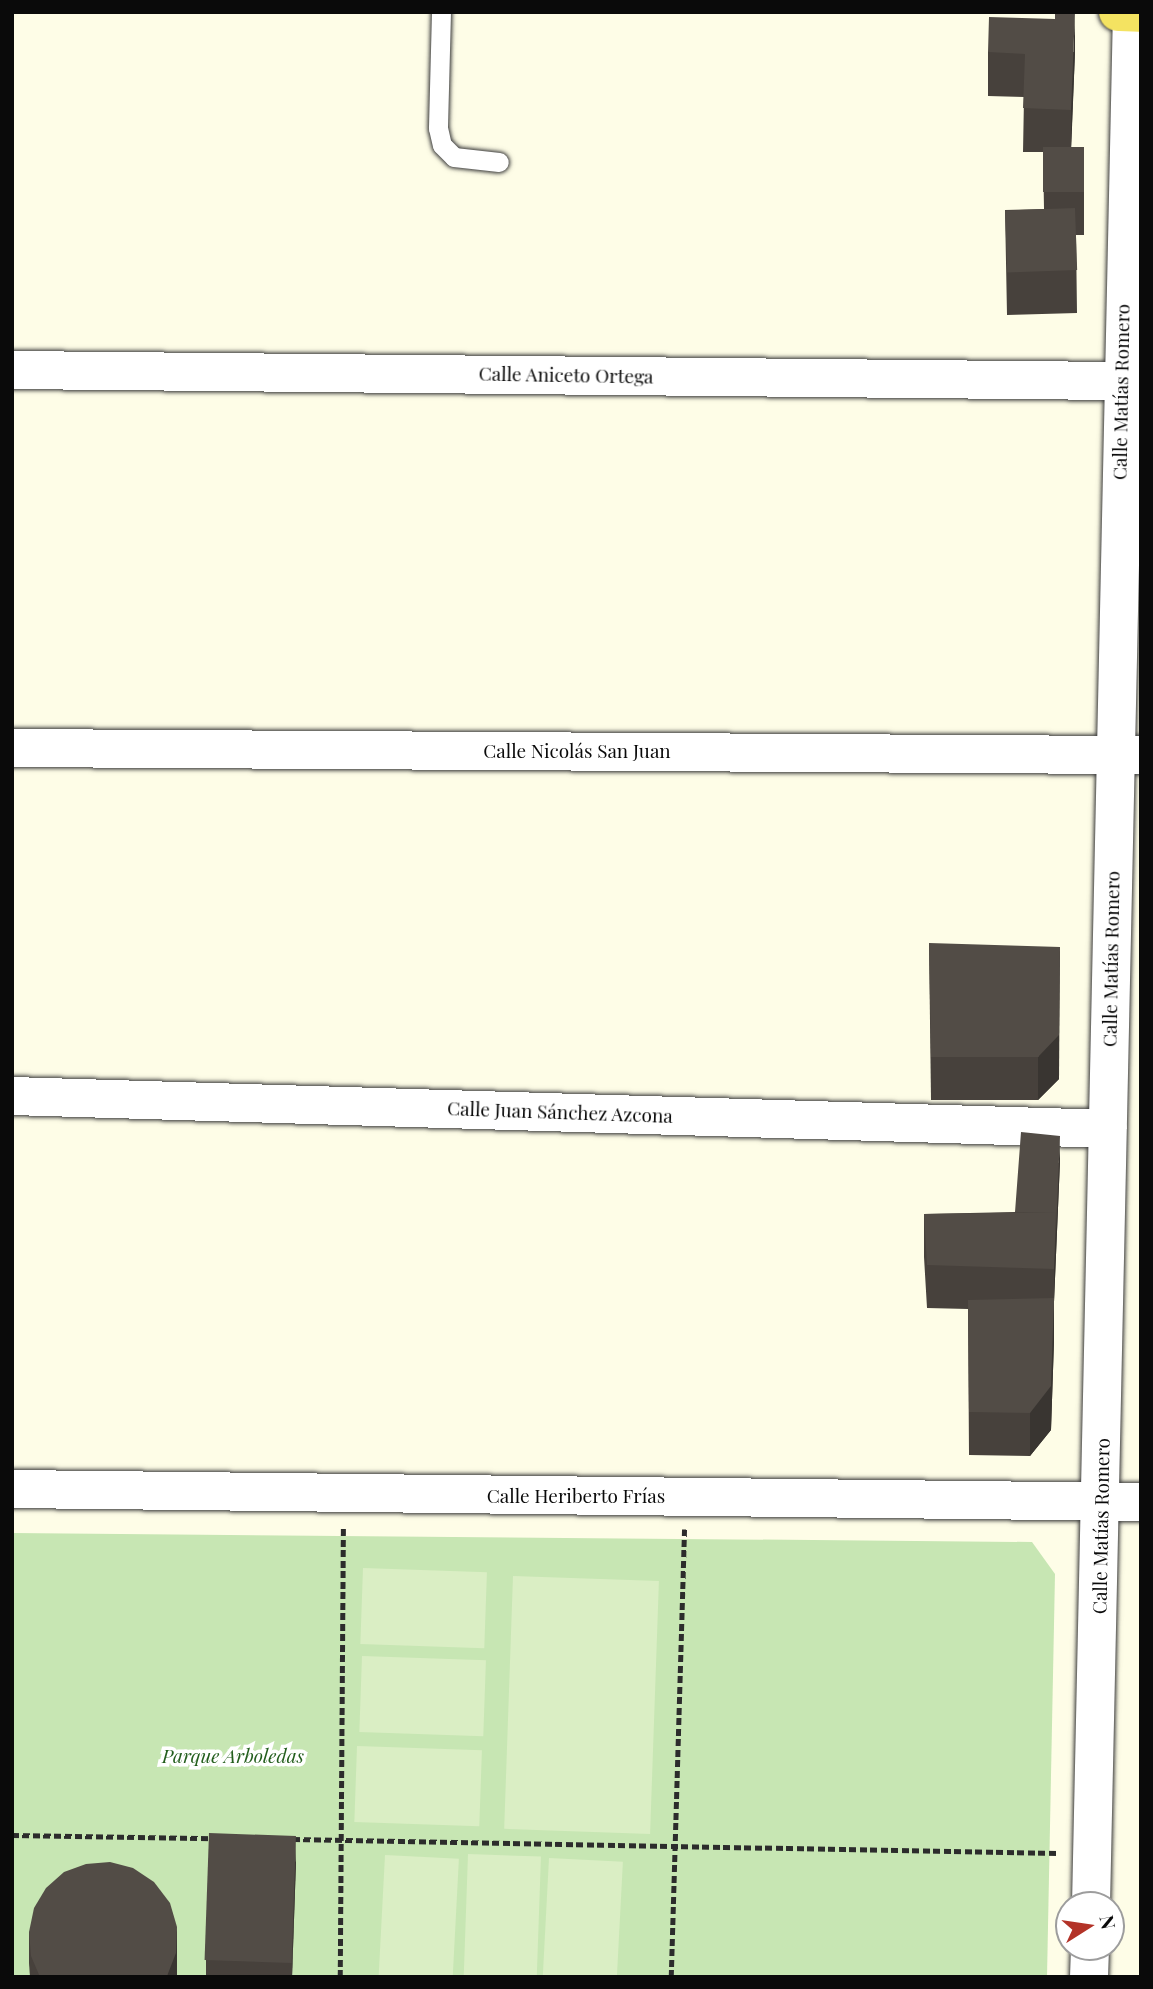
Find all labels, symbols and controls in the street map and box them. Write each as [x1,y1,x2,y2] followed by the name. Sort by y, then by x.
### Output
[1108,304,1134,480] street label: Calle Matías Romero
[478,362,654,388] street label: Calle Aniceto Ortega
[483,740,671,762] street label: Calle Nicolás San Juan
[1098,871,1124,1047] street label: Calle Matías Romero
[446,1097,674,1127] street label: Calle Juan Sánchez Azcona
[1088,1438,1114,1614] street label: Calle Matías Romero
[487,1485,665,1507] street label: Calle Heriberto Frías
[162,1745,304,1767] park label: Parque Arboledas
[1055,1891,1125,1961] north arrow
[1094,1913,1123,1931] text: N

